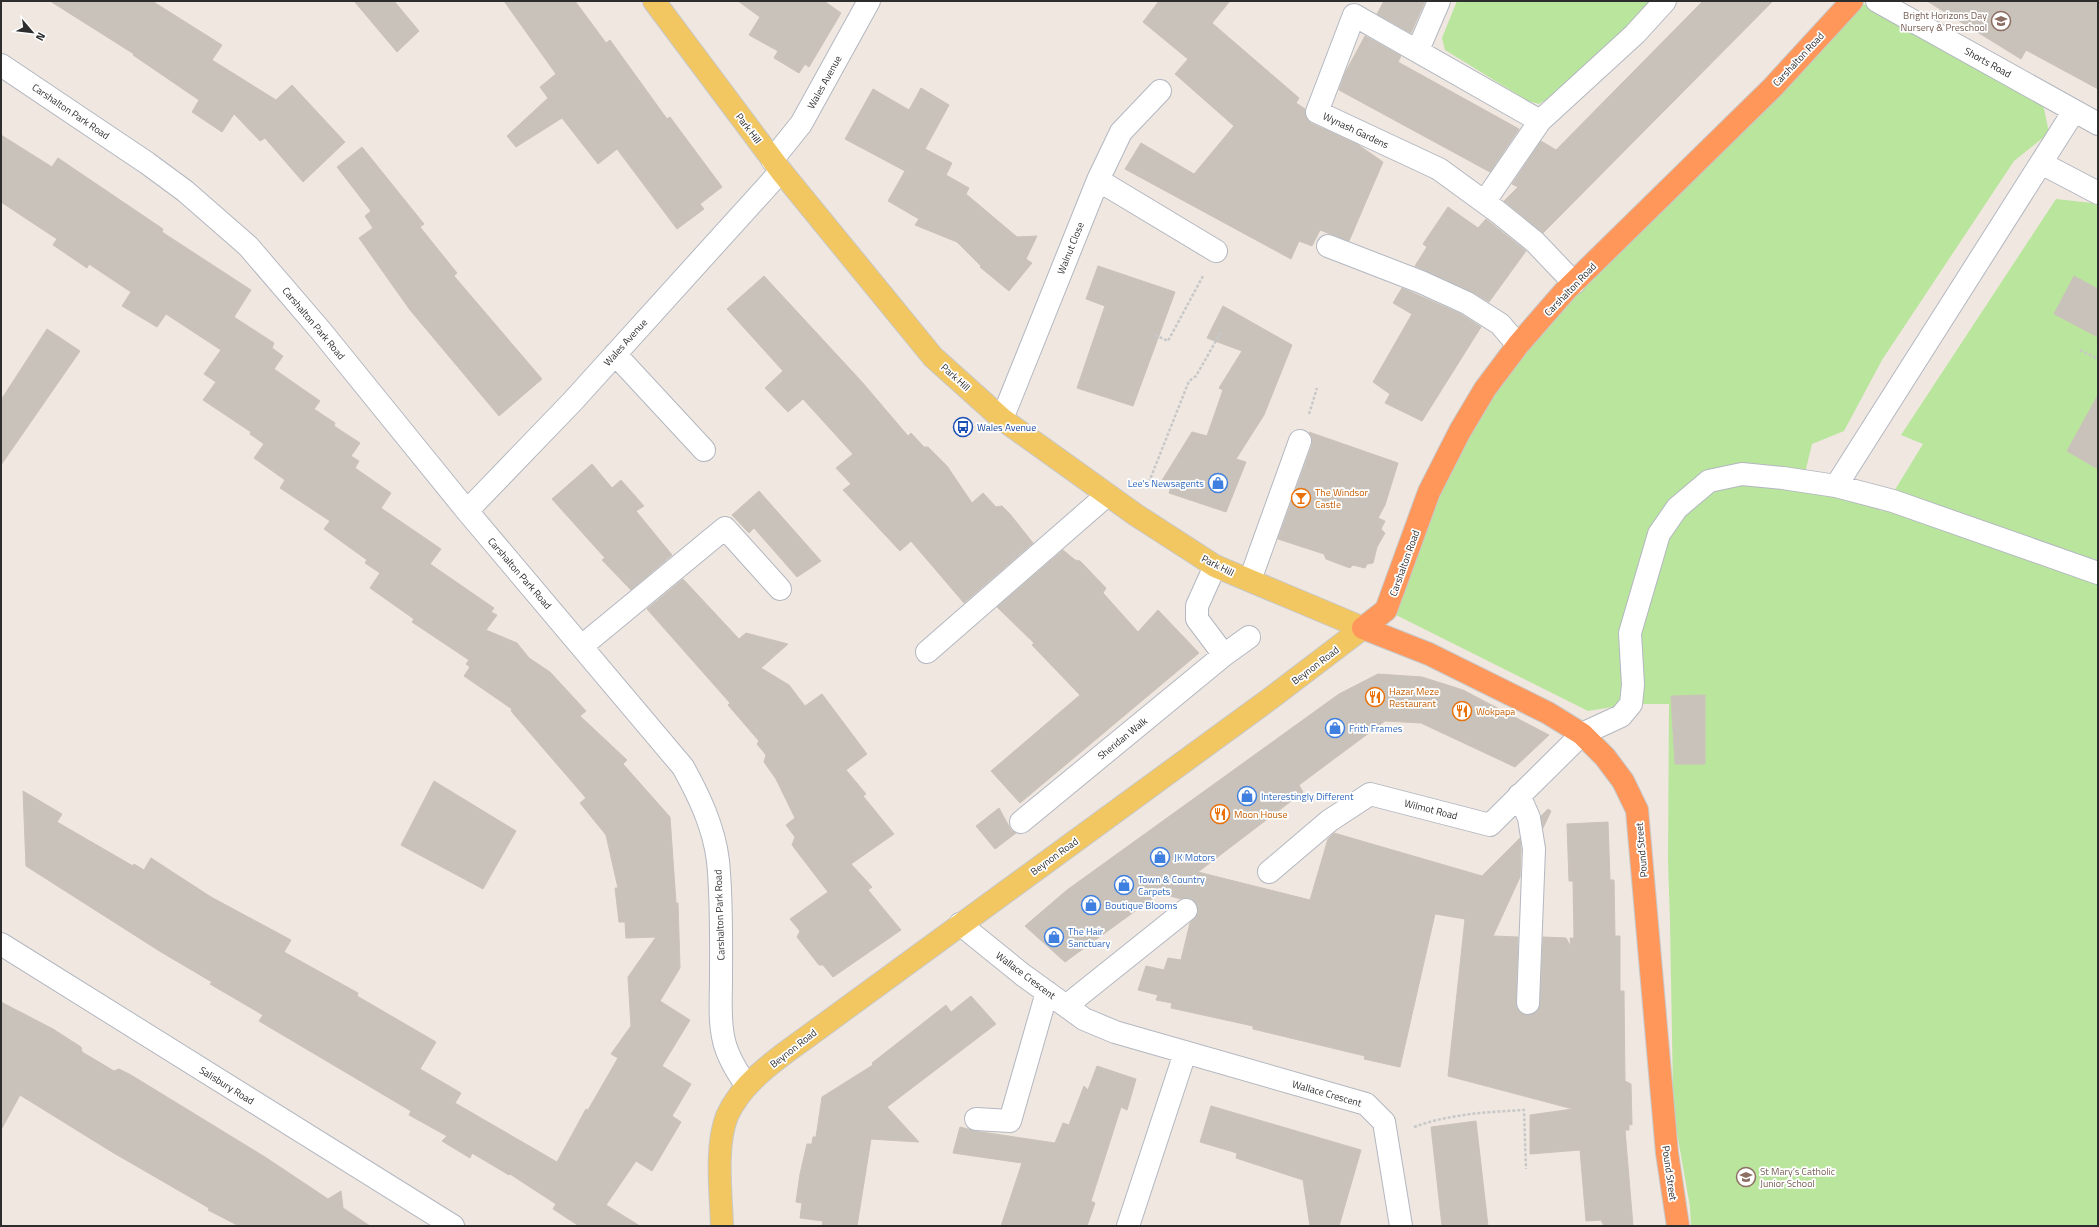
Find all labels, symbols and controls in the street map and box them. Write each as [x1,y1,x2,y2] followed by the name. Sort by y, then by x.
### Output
[1901,8,1987,35] place label: Bright Horizons Day Nursery & Preschool
[1990,10,2012,32] school or university icon: Bright Horizons Day Nursery & Preschool
[12,12,52,52] north arrow
[1769,29,1827,90] street label: Carshalton Road
[32,30,50,44] text: N
[1962,43,2014,81] street label: Shorts Road
[804,53,845,112] street label: Wales Avenue
[29,80,112,143] street label: Carshalton Park Road
[1320,109,1392,152] street label: Wynash Gardens
[732,110,765,147] street label: Park Hill
[1053,220,1088,277] street label: Walnut Close
[1541,259,1600,319] street label: Carshalton Road
[279,284,348,363] street label: Carshalton Park Road
[600,315,651,369] street label: Wales Avenue
[938,360,974,395] street label: Park Hill
[952,416,974,438] bus stop icon: Wales Avenue
[977,420,1036,435] place label: Wales Avenue
[1207,472,1229,494] shop icon: Lee's Newsagents
[1128,476,1204,491] place label: Lee's Newsagents
[1315,485,1369,512] place label: The Windsor Castle
[1290,487,1312,509] bar icon: The Windsor Castle
[1386,528,1423,598] street label: Carshalton Road
[484,534,555,612] street label: Carshalton Park Road
[1199,551,1237,580] street label: Park Hill
[1288,643,1342,688] street label: Beynon Road
[1389,684,1439,711] place label: Hazar Meze Restaurant
[1364,686,1386,708] restaurant icon: Hazar Meze Restaurant
[1451,700,1473,722] restaurant icon: Wokpapa
[1476,704,1515,719] place label: Wokpapa
[1094,713,1151,763] street label: Sheridan Walk
[1324,717,1346,739] shop icon: Frith Frames
[1349,721,1403,736] place label: Frith Frames
[1236,785,1258,807] shop icon: Interestingly Different
[1261,789,1354,804] place label: Interestingly Different
[1403,796,1459,823] street label: Wilmot Road
[1209,803,1231,825] restaurant icon: Moon House
[1234,807,1287,822] place label: Moon House
[1632,821,1651,878] street label: Pound Street
[1027,834,1081,879] street label: Beynon Road
[1149,846,1171,868] shop icon: JK Motors
[1174,850,1216,865] place label: JK Motors
[710,869,729,961] street label: Carshalton Park Road
[1138,872,1205,899] place label: Town & Country Carpets
[1113,874,1135,896] shop icon: Town & Country Carpets
[1080,894,1102,916] shop icon: Boutique Blooms
[1105,898,1178,913] place label: Boutique Blooms
[1068,924,1110,951] place label: The Hair Sanctuary
[1043,926,1065,948] shop icon: The Hair Sanctuary
[993,948,1059,1003] street label: Wallace Crescent
[767,1025,820,1071] street label: Beynon Road
[196,1063,257,1108] street label: Salisbury Road
[1290,1076,1364,1111] street label: Wallace Crescent
[1658,1145,1681,1202] street label: Pound Street
[1760,1164,1835,1191] place label: St Mary’s Catholic Junior School
[1735,1166,1757,1188] school or university icon: St Mary’s Catholic Junior School

